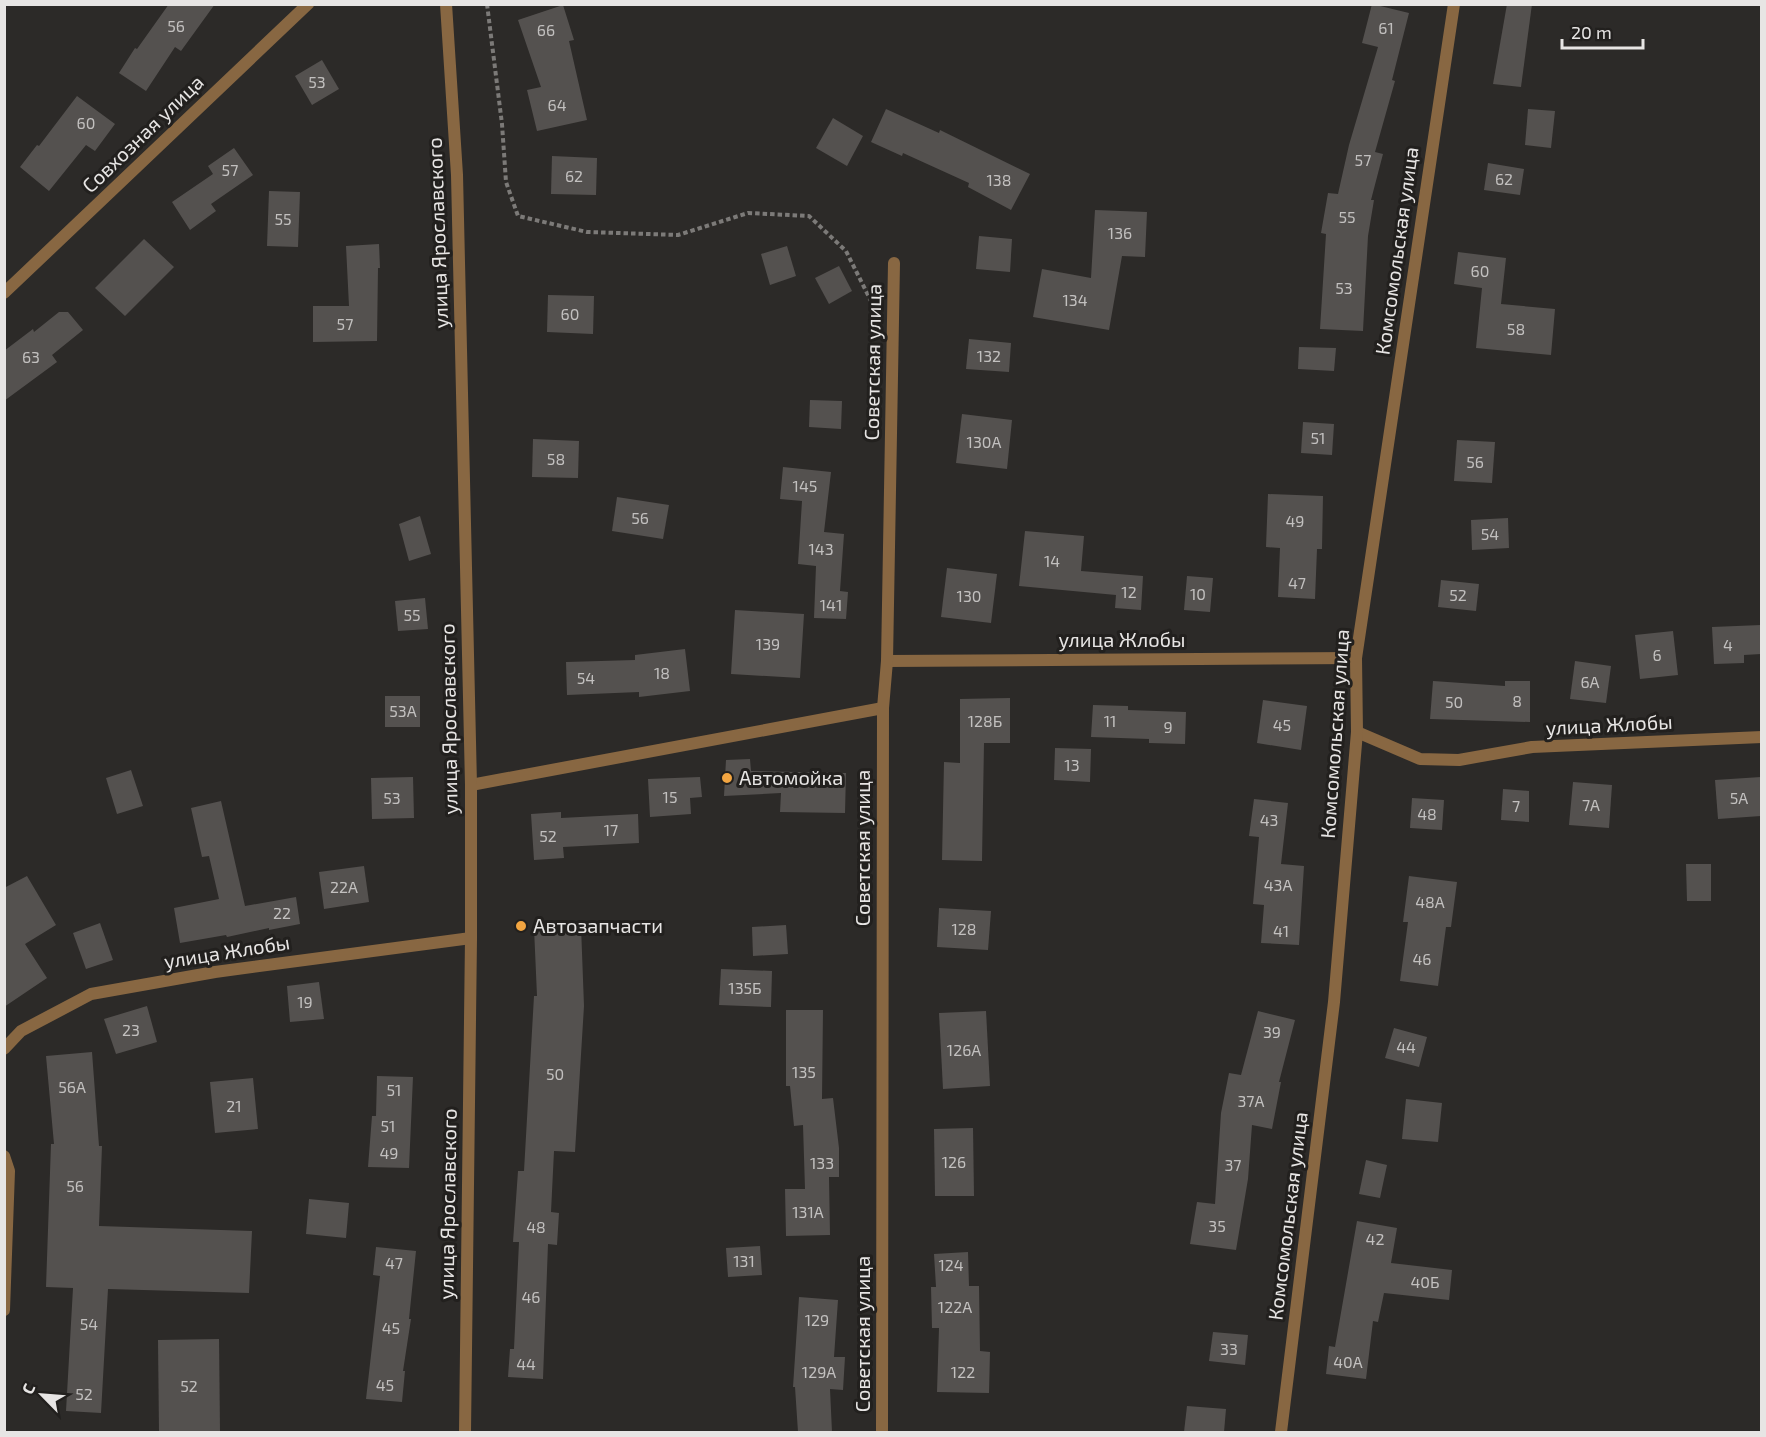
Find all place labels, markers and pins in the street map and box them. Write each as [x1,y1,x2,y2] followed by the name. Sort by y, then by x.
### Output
[739,765,843,789] place label: Автомойка
[720,771,734,785] marker: Автомойка
[533,913,663,937] place label: Автозапчасти
[514,919,528,933] marker: Автозапчасти

